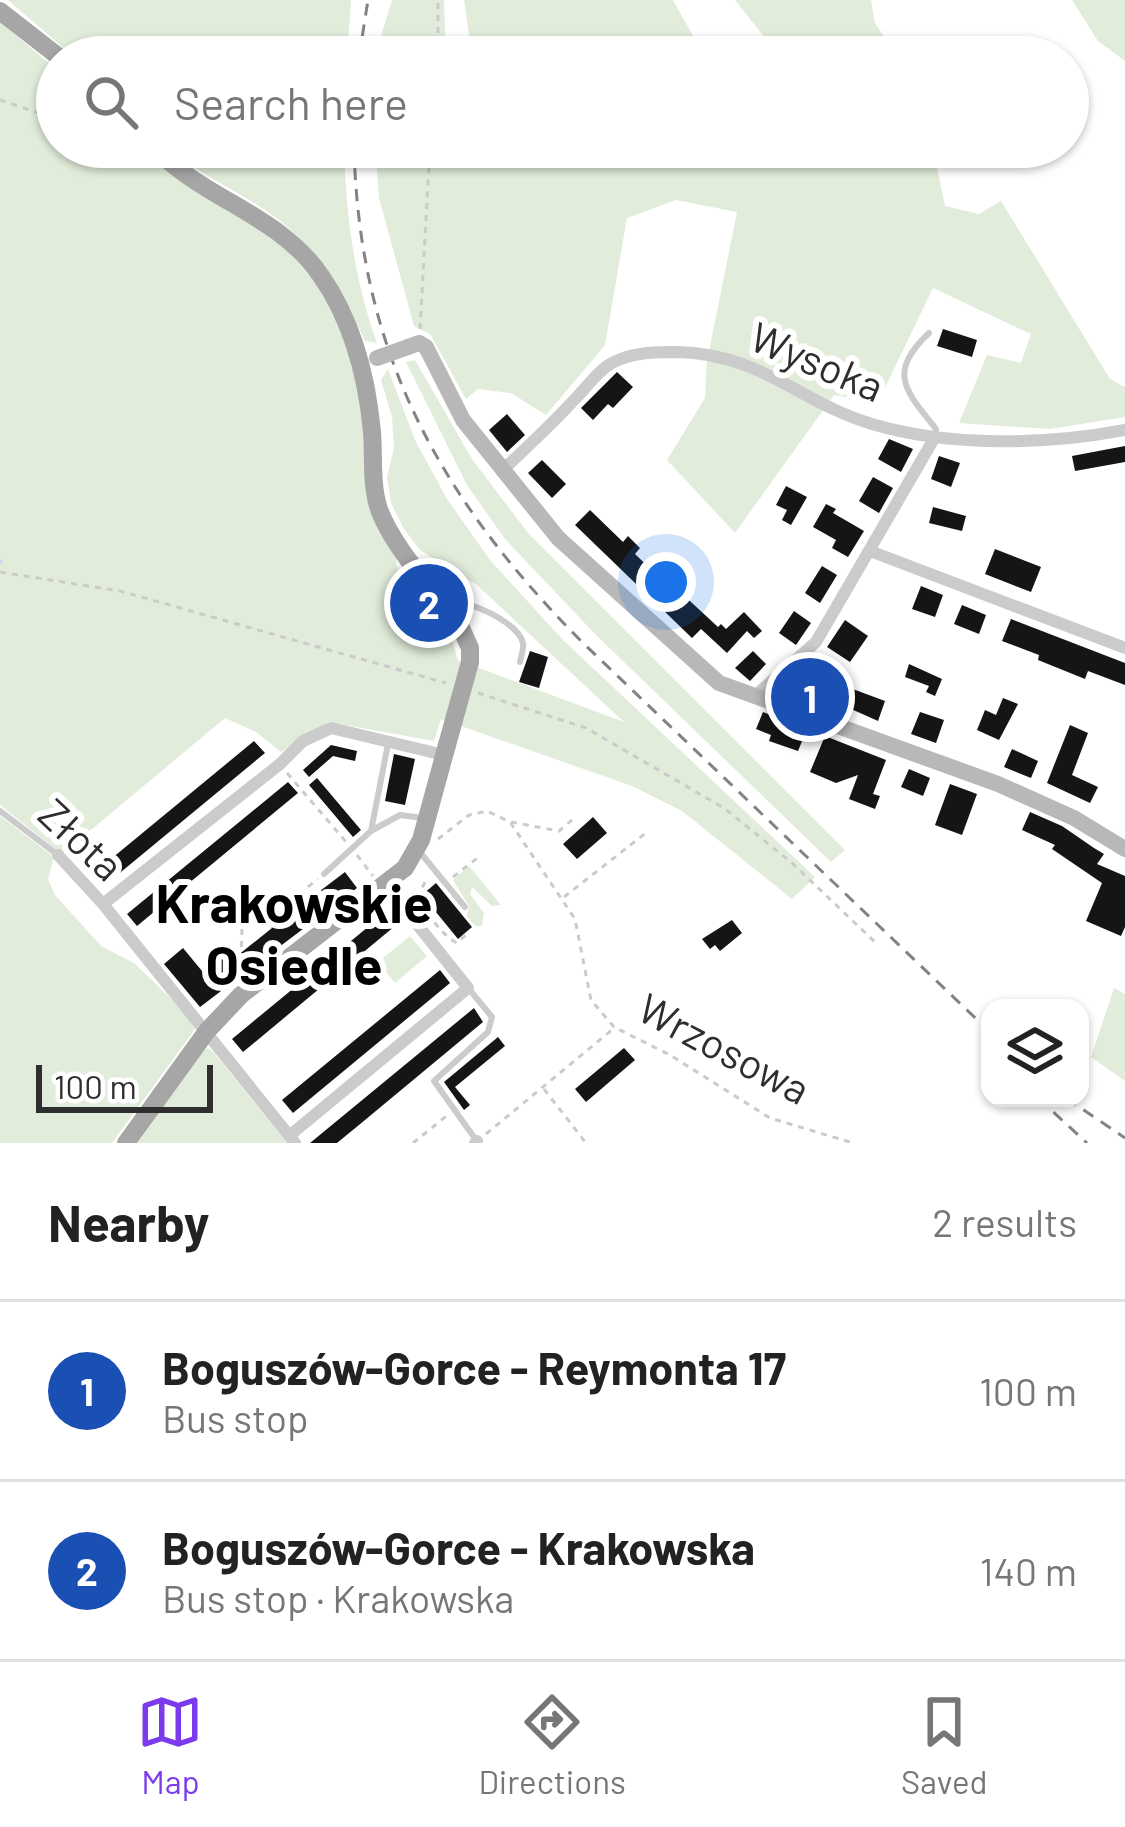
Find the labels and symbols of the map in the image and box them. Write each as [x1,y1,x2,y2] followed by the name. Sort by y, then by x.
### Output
[743,310,892,411] street label: Wysoka
[636,552,696,612] your location
[390,558,468,648] pin: 2
[771,652,849,742] pin: 1
[30,787,135,890] street label: Złota
[155,869,433,996] district label: Krakowskie Osiedle
[631,981,819,1113] street label: Wrzosowa
[36,1059,213,1112] scale bar

